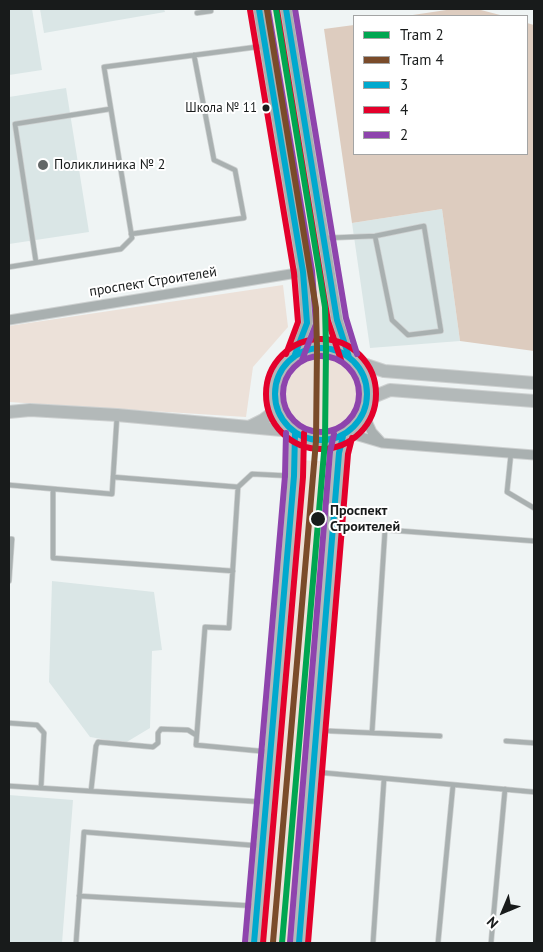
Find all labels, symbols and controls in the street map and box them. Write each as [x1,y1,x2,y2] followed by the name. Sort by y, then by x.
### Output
[353,15,528,155] legend
[400,25,444,44] text: Tram 2
[400,50,444,69] text: Tram 4
[400,75,408,94] text: 3
[185,100,257,116] place label: Школа № 11
[400,100,408,119] text: 4
[261,103,271,113] marker: Школа № 11
[400,125,408,144] text: 2
[54,157,165,173] place label: Поликлиника № 2
[36,158,50,172] marker: Поликлиника № 2
[88,264,218,300] street label: проспект Строителей
[330,503,400,536] place label: Проспект Строителей
[309,510,327,528] marker: Проспект Строителей
[478,887,528,937] north arrow
[483,913,502,932] text: N

